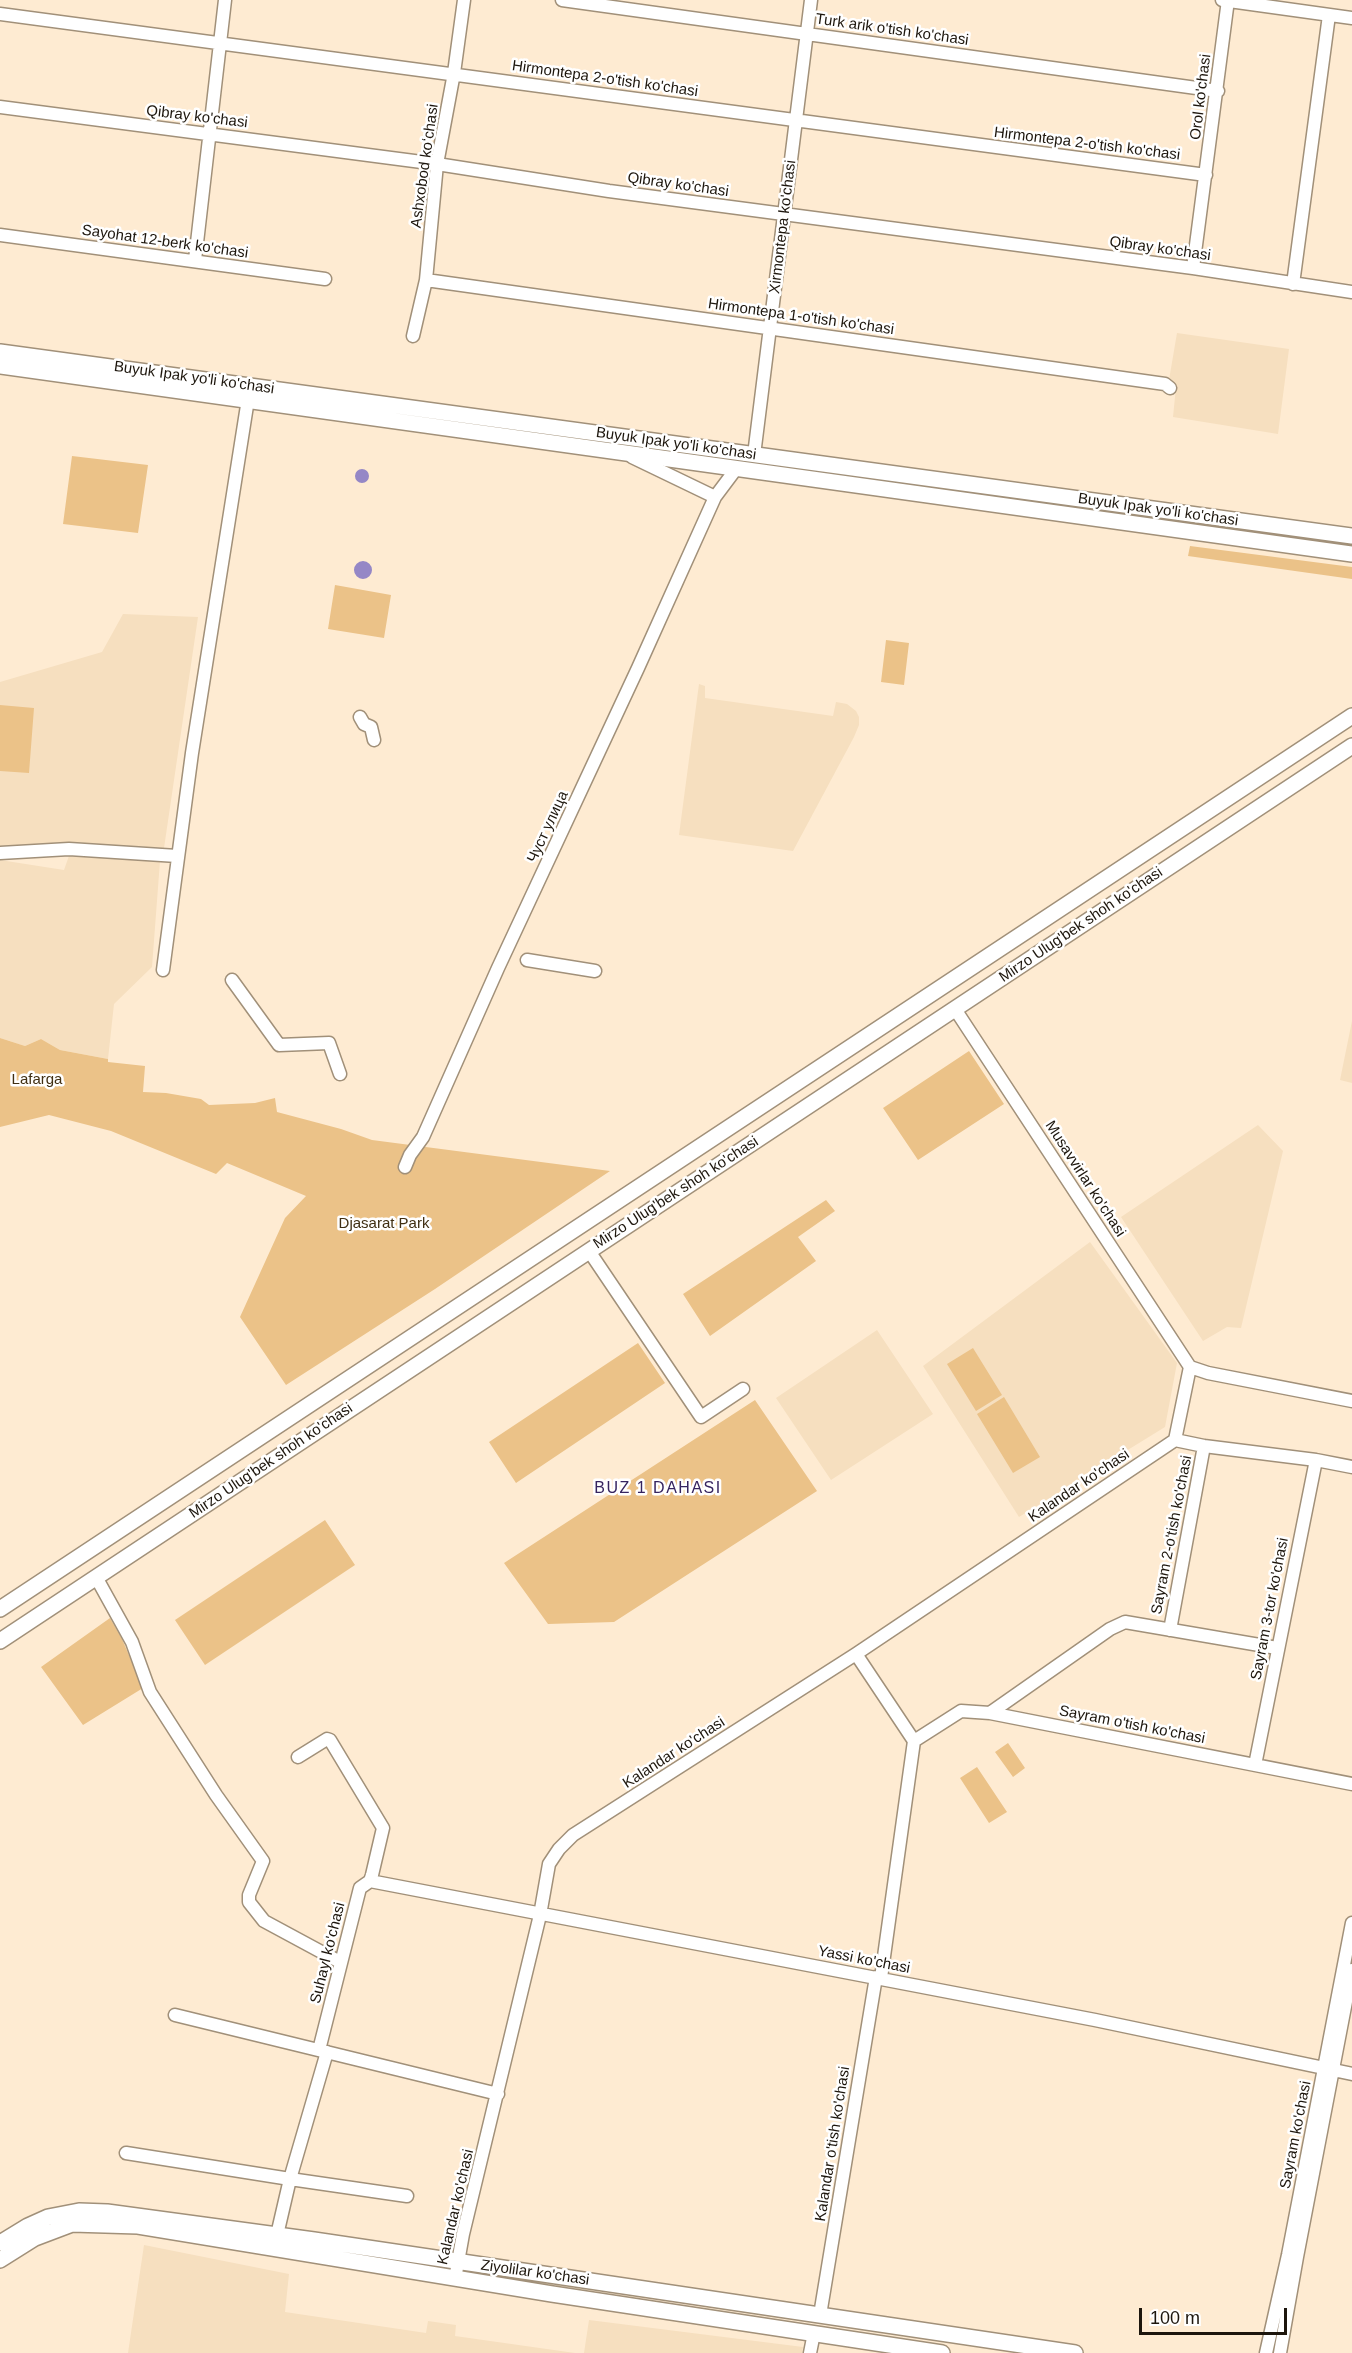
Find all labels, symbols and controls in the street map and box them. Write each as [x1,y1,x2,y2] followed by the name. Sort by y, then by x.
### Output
[814,10,970,50] street label: Turk arik o'tish ko'chasi
[1187,53,1215,141] street label: Orol ko'chasi
[511,57,699,101] street label: Hirmontepa 2-o'tish ko'chasi
[145,102,249,132] street label: Qibray ko'chasi
[407,103,443,229] street label: Ashxobod koʻchasi
[993,124,1181,164] street label: Hirmontepa 2-o'tish ko'chasi
[766,159,800,295] street label: Xirmontepa ko'chasi
[626,169,730,201] street label: Qibray ko'chasi
[81,221,249,263] street label: Sayohat 12-berk ko'chasi
[1108,233,1212,265] street label: Qibray ko'chasi
[707,295,895,339] street label: Hirmontepa 1-o'tish ko'chasi
[113,358,275,398] street label: Buyuk Ipak yo'li ko'chasi
[595,424,757,464] street label: Buyuk Ipak yo'li ko'chasi
[1077,490,1239,530] street label: Buyuk Ipak yo'li ko'chasi
[524,788,572,866] street label: Чуст улица
[996,863,1166,987] street label: Mirzo Ulug'bek shoh ko'chasi
[12,1071,62,1089] park label: Lafarga
[1041,1118,1129,1240] street label: Musavvirlar ko'chasi
[590,1133,762,1253] street label: Mirzo Ulug'bek shoh ko'chasi
[339,1215,429,1233] park label: Djasarat Park
[186,1399,356,1523] street label: Mirzo Ulug'bek shoh ko'chasi
[1025,1446,1133,1526] street label: Kalandar ko'chasi
[1148,1454,1196,1616] street label: Sayram 2-o'tish ko'chasi
[594,1479,722,1499] district label: BUZ 1 DAHASI
[1247,1536,1293,1682] street label: Sayram 3-tor ko'chasi
[1058,1702,1206,1748] street label: Sayram o'tish ko'chasi
[620,1713,728,1793] street label: Kalandar ko'chasi
[307,1900,349,2006] street label: Suhayl ko'chasi
[816,1942,912,1978] street label: Yassi ko'chasi
[812,2065,854,2223] street label: Kalandar o'tish ko'chasi
[1277,2080,1315,2190] street label: Sayram ko'chasi
[434,2148,478,2266] street label: Kalandar ko'chasi
[479,2256,591,2290] street label: Ziyolilar ko'chasi
[1142,2296,1290,2334] scale bar
[1150,2308,1200,2328] text: 100 m

